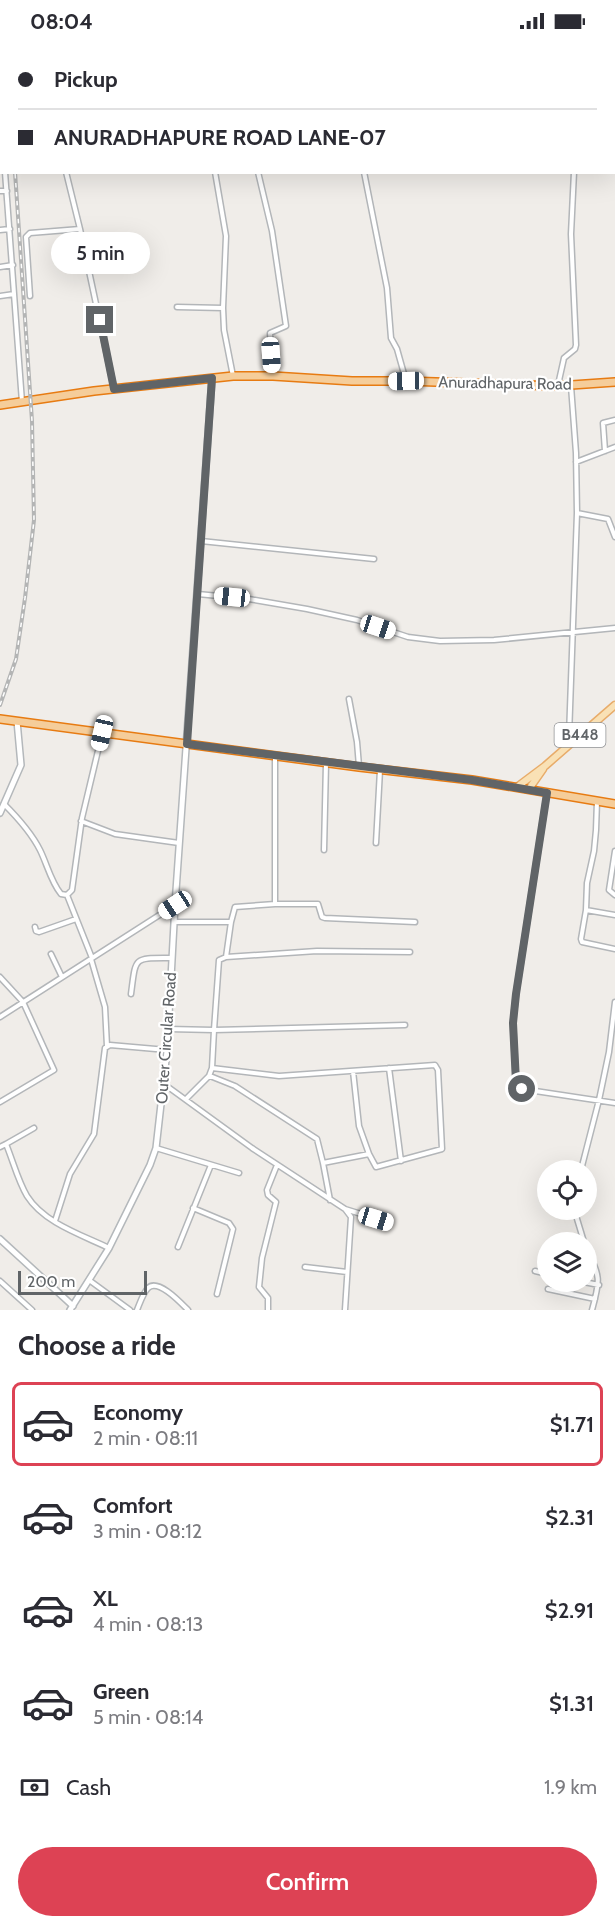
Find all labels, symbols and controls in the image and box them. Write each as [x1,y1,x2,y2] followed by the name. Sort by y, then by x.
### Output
[30,8,93,35] text: 08:04
[54,66,118,93] text: Pickup
[54,124,386,151] text: ANURADHAPURE ROAD LANE-07
[51,233,150,275] callout: 5 min
[76,241,125,265] text: 5 min
[86,306,113,333] route end
[261,336,281,374] car
[388,372,424,390] car
[438,372,572,394] street label: Anuradhapura Road
[213,586,251,608] car
[358,613,398,641] car
[89,713,115,753] car
[554,723,606,747] road number: B448
[155,888,195,922] car
[152,972,180,1104] street label: Outer Circular Road
[508,1075,535,1102] route start
[537,1160,597,1292] map controls
[537,1160,597,1220] button: locate
[356,1205,396,1233] car
[537,1232,597,1292] button: layers
[18,1268,147,1296] scale bar
[27,1272,75,1291] text: 200 m
[18,1329,176,1362] text: Choose a ride
[21,1397,75,1451] icon: car
[93,1399,183,1426] text: Economy
[550,1411,594,1438] text: $1.71
[93,1426,198,1450] text: 2 min · 08:11
[21,1490,75,1544] icon: car
[93,1492,172,1519] text: Comfort
[545,1504,594,1531] text: $2.31
[93,1519,202,1543] text: 3 min · 08:12
[21,1583,75,1637] icon: car
[93,1585,118,1612] text: XL
[545,1597,594,1624] text: $2.91
[93,1612,203,1636] text: 4 min · 08:13
[21,1676,75,1730] icon: car
[93,1678,149,1705] text: Green
[549,1690,594,1717] text: $1.31
[93,1705,203,1729] text: 5 min · 08:14
[18,1771,51,1804] icon: cash
[66,1774,111,1801] text: Cash
[544,1775,597,1799] text: 1.9 km
[18,1847,597,1916] button: Confirm

